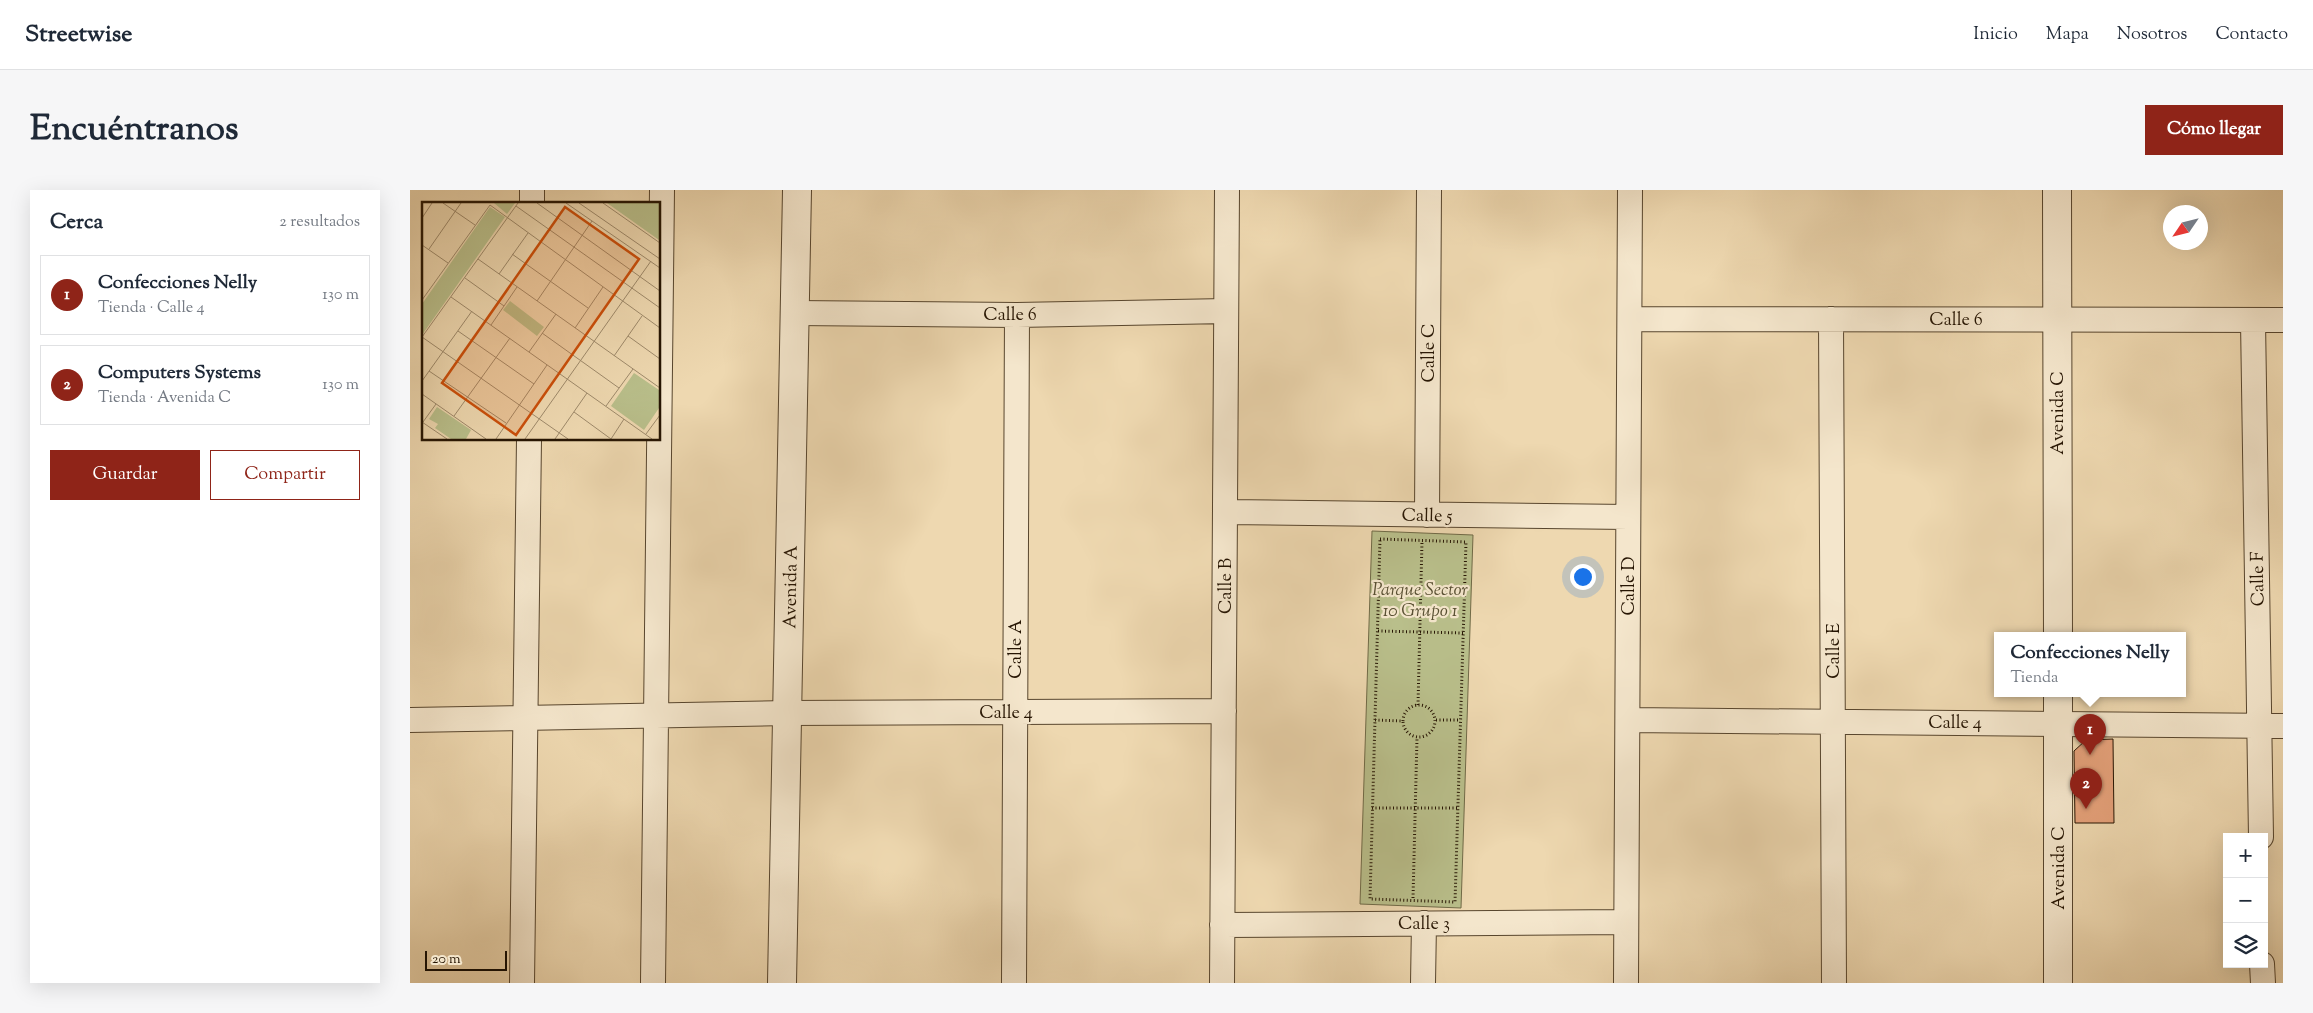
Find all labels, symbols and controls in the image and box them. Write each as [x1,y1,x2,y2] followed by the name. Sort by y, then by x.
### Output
[25,18,132,52] text: Streetwise
[1973,22,2018,48] text: Inicio
[2046,22,2089,48] text: Mapa
[2117,22,2187,48] text: Nosotros
[2215,22,2288,48] text: Contacto
[30,105,239,156] text: Encuéntranos
[2145,105,2283,155] button: Cómo llegar
[422,202,660,440] inset map
[2163,205,2208,250] north arrow
[50,208,103,238] text: Cerca
[279,211,360,234] text: 2 resultados
[98,270,257,297] text: Confecciones Nelly
[64,284,70,307] text: 1
[322,284,359,307] text: 130 m
[98,297,205,320] text: Tienda · Calle 4
[983,303,1037,329] street label: Calle 6
[1929,308,1983,334] street label: Calle 6
[1417,323,1443,383] street label: Calle C
[98,360,261,387] text: Computers Systems
[2046,371,2072,455] street label: Avenida C
[63,374,71,397] text: 2
[322,374,359,397] text: 130 m
[98,387,231,410] text: Tienda · Avenida C
[50,450,200,500] button: Guardar
[210,450,360,500] button: Compartir
[1401,504,1453,530] street label: Calle 5
[778,545,806,629] street label: Avenida A
[2246,551,2272,607] street label: Calle F
[1617,557,1643,615] street label: Calle D
[1214,558,1240,614] street label: Calle B
[1570,564,1596,590] your location
[1372,578,1468,625] park label: Parque Sector 10 Grupo 1
[1004,619,1030,679] street label: Calle A
[1822,623,1848,679] street label: Calle E
[1994,632,2186,697] popup
[2010,640,2170,667] text: Confecciones Nelly
[2010,667,2058,690] text: Tienda
[979,701,1033,727] street label: Calle 4
[1928,711,1982,737] street label: Calle 4
[2074,714,2106,755] pin: 1
[2070,768,2102,809] pin: 2
[2047,826,2073,910] street label: Avenida C
[2223,833,2268,968] map controls
[2223,833,2268,878] button: +
[2223,878,2268,923] button: −
[1398,912,1450,938] street label: Calle 3
[2223,923,2268,968] button: layers
[425,948,508,971] scale bar
[432,950,461,970] text: 20 m

